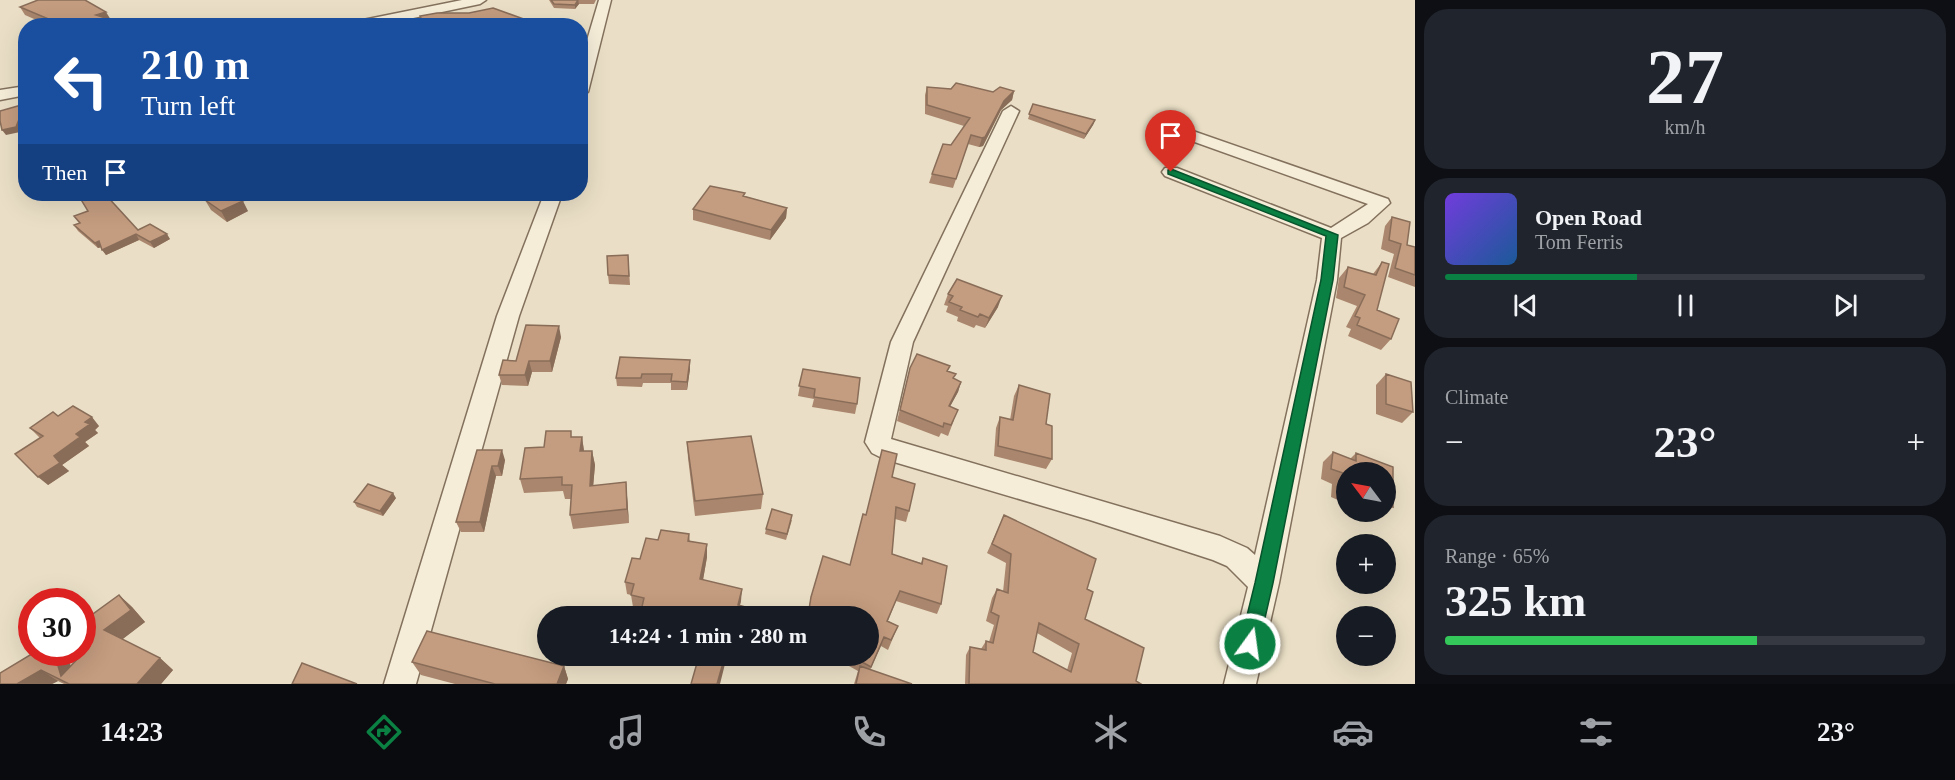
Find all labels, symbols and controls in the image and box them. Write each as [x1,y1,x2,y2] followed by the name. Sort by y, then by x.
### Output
[1646,33,1724,120] text: 27
[42,42,120,120] icon: left
[141,42,250,88] text: 210 m
[141,91,235,121] text: Turn left
[1145,110,1196,172] pin
[1664,116,1706,138] text: km/h
[1154,119,1187,152] icon: arrive
[99,156,132,189] icon: arrive
[42,160,87,185] text: Then
[1535,205,1642,230] text: Open Road
[1535,231,1623,253] text: Tom Ferris
[1509,289,1542,322] icon: previous
[1669,289,1702,322] icon: pause
[1829,289,1862,322] icon: next
[1445,386,1508,408] text: Climate
[1654,417,1717,467] text: 23°
[1445,424,1464,460] text: −
[1906,424,1925,460] text: +
[1336,462,1396,522] north arrow
[1336,462,1396,666] map controls
[1336,534,1396,594] button: +
[1445,545,1549,567] text: Range · 65%
[1445,576,1586,626] text: 325 km
[18,588,96,666] speed limit sign: 30
[1336,606,1396,666] button: −
[1218,612,1282,676] position arrow
[609,623,807,648] text: 14:24 · 1 min · 280 m
[363,711,405,753] icon: directions
[606,711,648,753] icon: music
[848,711,890,753] icon: phone
[1090,711,1132,753] icon: climate
[1332,711,1374,753] icon: car
[1575,711,1617,753] icon: filters
[100,717,163,747] text: 14:23
[1817,717,1855,747] text: 23°

